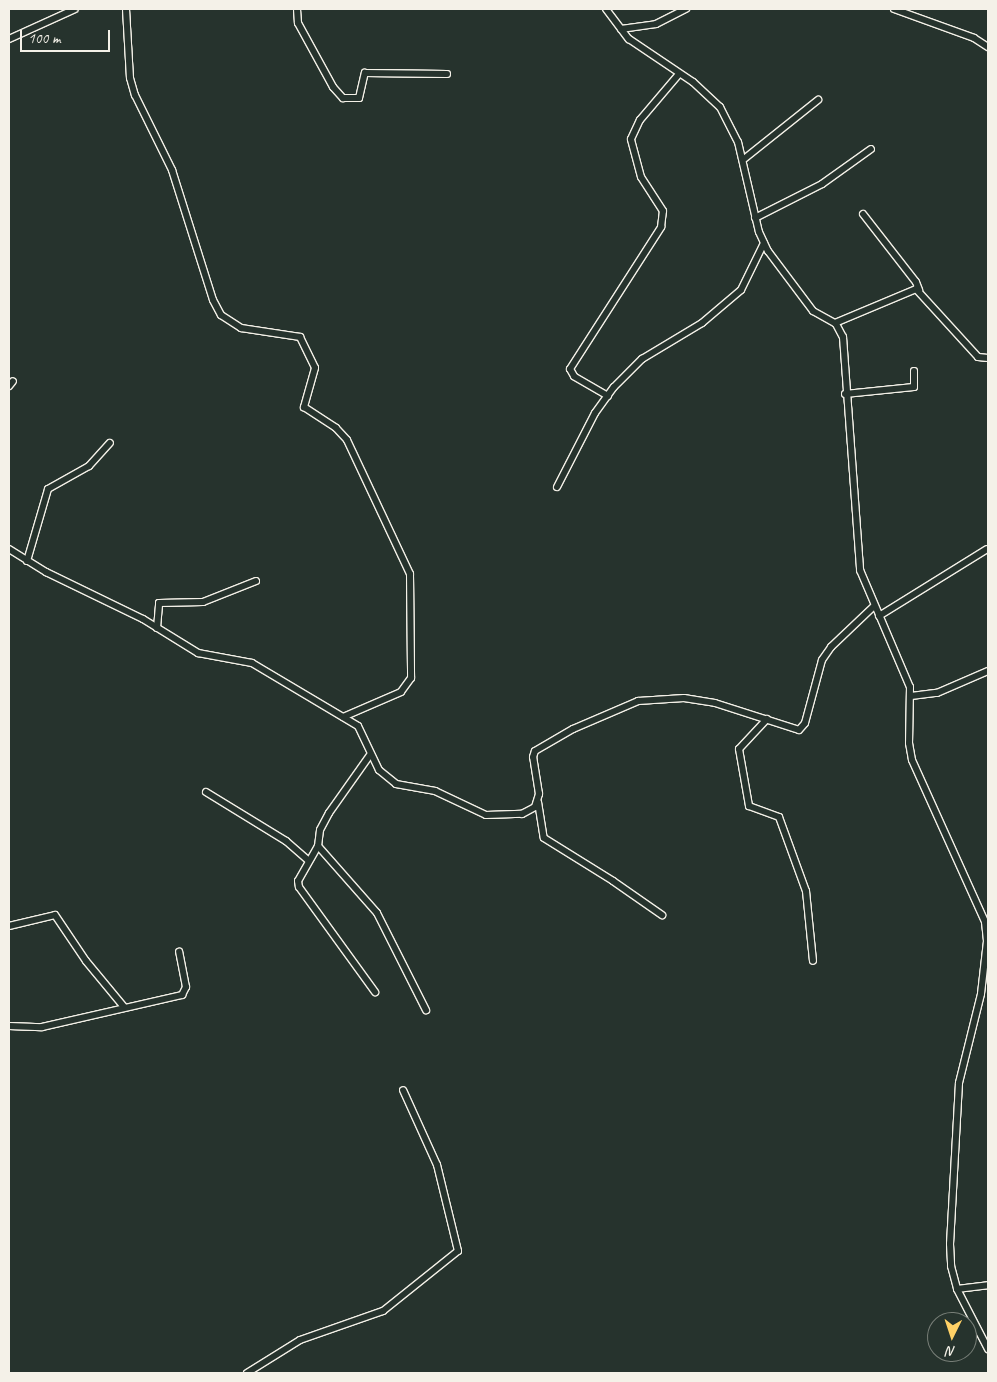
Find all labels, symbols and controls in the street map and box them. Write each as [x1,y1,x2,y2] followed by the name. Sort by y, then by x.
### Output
[22,20,112,52] scale bar
[28,29,60,48] text: 100 m
[927,1312,977,1362] north arrow
[946,1343,956,1360] text: N

